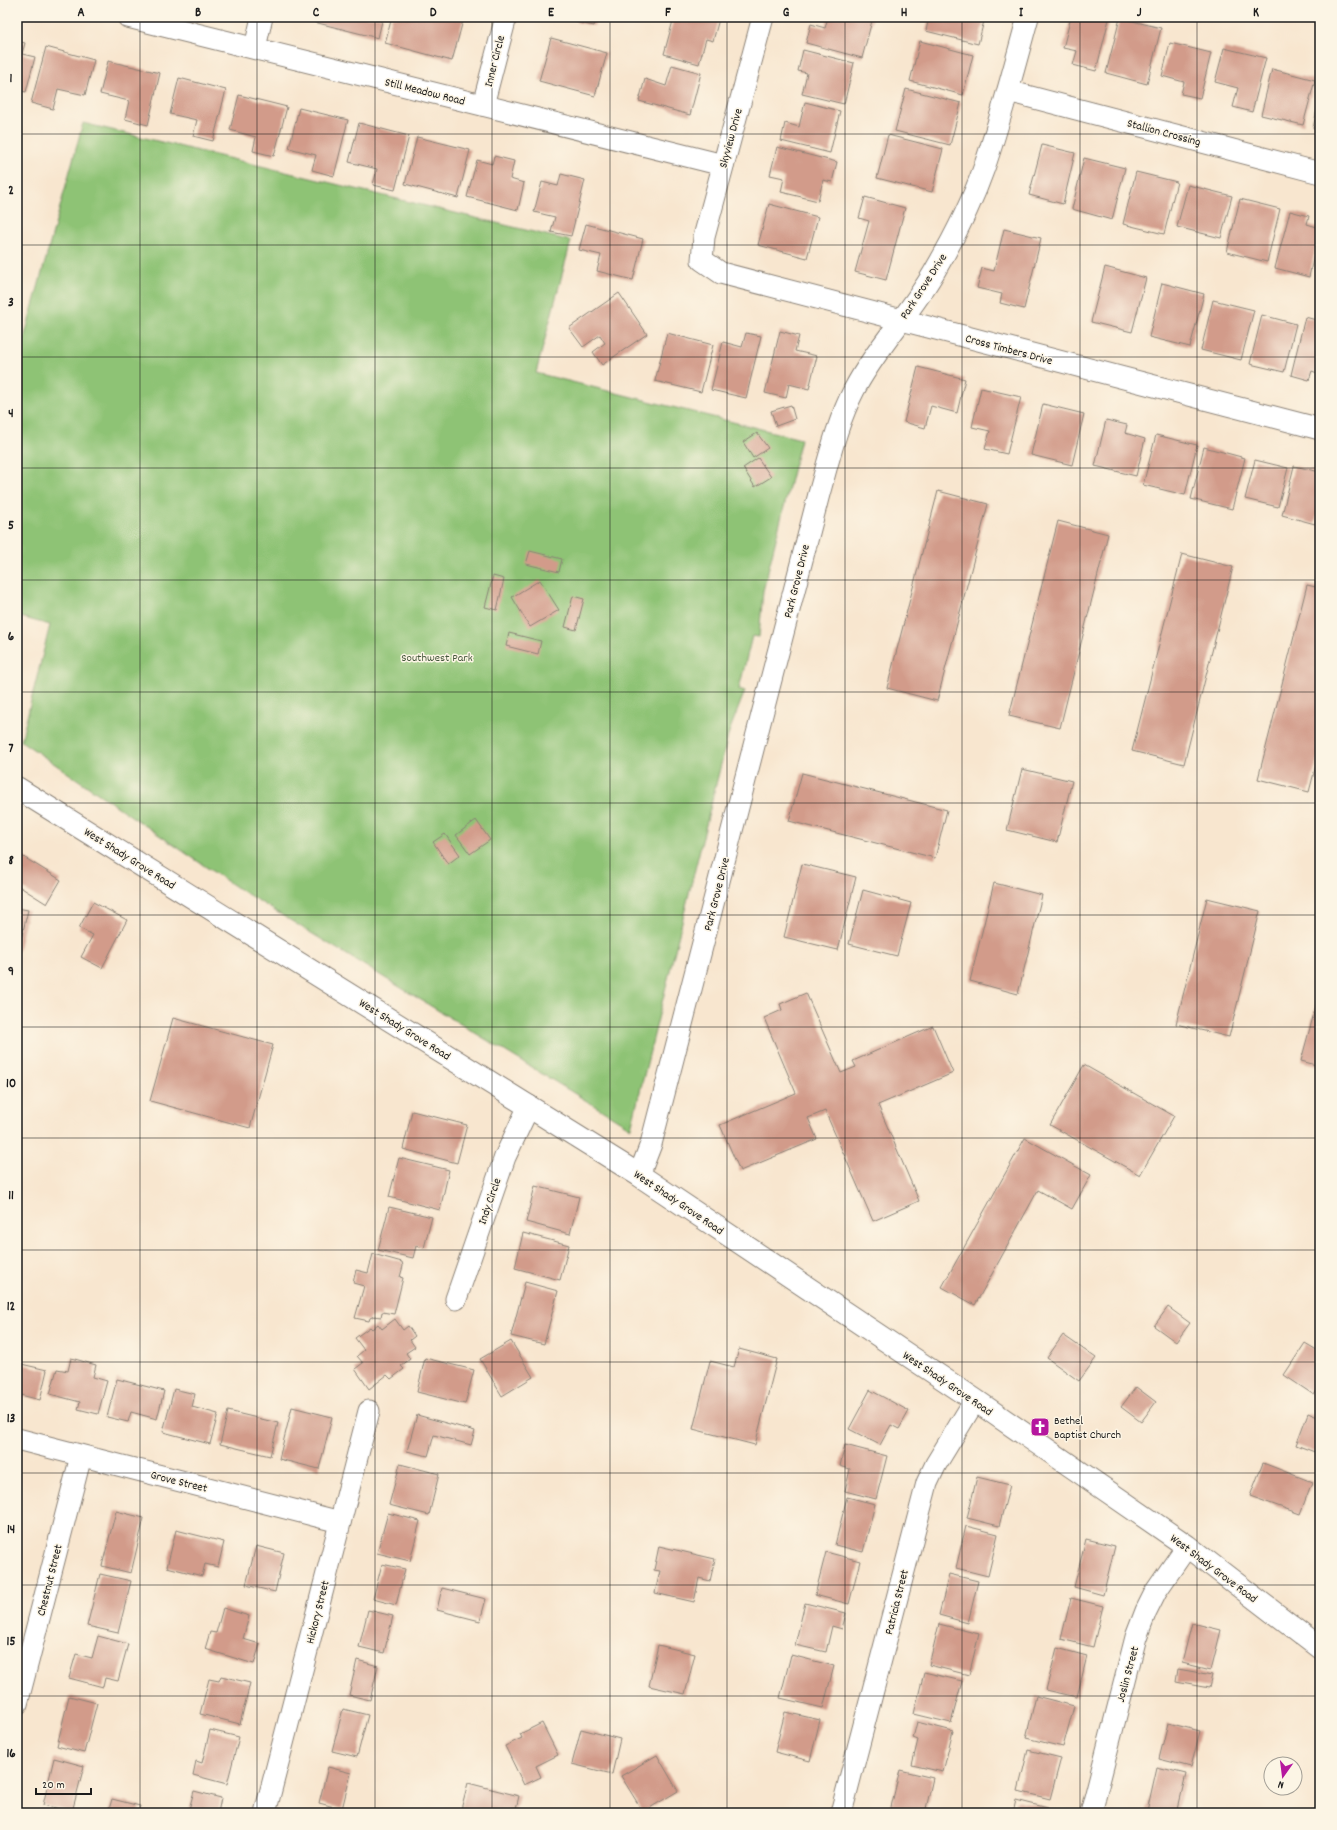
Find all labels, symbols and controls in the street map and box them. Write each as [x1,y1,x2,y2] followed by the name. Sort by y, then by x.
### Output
[77,4,85,23] text: A
[195,4,201,23] text: B
[313,4,320,23] text: C
[430,4,437,23] text: D
[548,4,555,23] text: E
[665,4,671,23] text: F
[783,4,790,23] text: G
[901,4,908,23] text: H
[1019,4,1024,23] text: I
[1137,4,1142,23] text: J
[1253,4,1259,23] text: K
[481,34,510,89] street label: Inner Circle
[10,70,13,89] text: 1
[383,74,467,111] street label: Still Meadow Road
[715,107,748,170] street label: Skyview Drive
[1125,115,1202,151] street label: Stallion Crossing
[8,182,14,201] text: 2
[897,251,952,323] street label: Park Grove Drive
[8,294,14,313] text: 3
[963,331,1054,370] street label: Cross Timbers Drive
[8,405,14,424] text: 4
[8,517,14,536] text: 5
[780,543,815,620] street label: Park Grove Drive
[8,628,15,647] text: 6
[401,650,473,667] park label: Southwest Park
[9,740,14,759] text: 7
[80,824,178,894] street label: West Shady Grove Road
[8,852,14,871] text: 8
[700,856,735,933] street label: Park Grove Drive
[8,963,14,982] text: 9
[355,995,453,1065] street label: West Shady Grove Road
[6,1075,16,1094] text: 10
[630,1167,727,1240] street label: West Shady Grove Road
[475,1176,506,1227] street label: Indy Circle
[8,1187,14,1206] text: 11
[7,1298,16,1317] text: 12
[899,1348,996,1421] street label: West Shady Grove Road
[7,1410,16,1429] text: 13
[1054,1413,1121,1444] place label: Bethel Baptist Church
[1029,1416,1051,1438] church icon: Bethel Baptist Church
[148,1467,209,1498] street label: Grove Street
[7,1521,15,1540] text: 14
[1166,1531,1260,1608] street label: West Shady Grove Road
[33,1542,68,1618] street label: Chestnut Street
[881,1567,914,1637] street label: Patricia Street
[302,1578,335,1646] street label: Hickory Street
[7,1633,15,1652] text: 15
[1113,1644,1144,1704] street label: Joslin Street
[6,1745,16,1764] text: 16
[1263,1756,1303,1796] north arrow
[36,1770,91,1796] scale bar
[1276,1775,1286,1792] text: N
[42,1777,65,1794] text: 20 m

